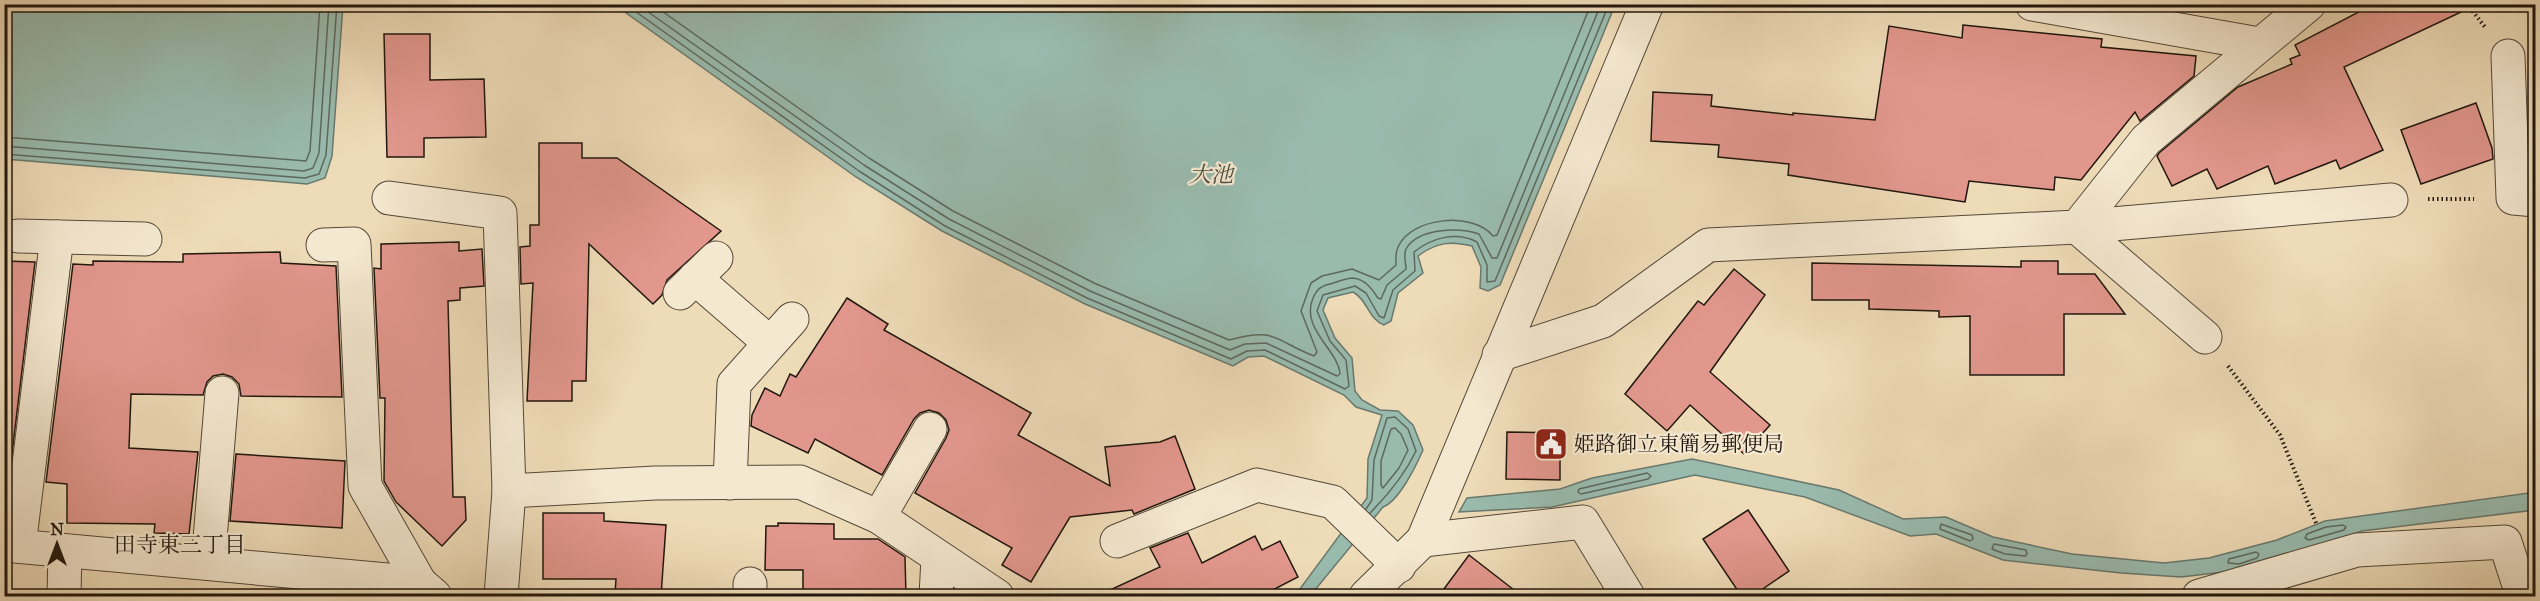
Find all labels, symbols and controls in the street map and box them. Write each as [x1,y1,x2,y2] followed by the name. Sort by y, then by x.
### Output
[1189,161,1236,188] water label: 大池
[1533,426,1569,462] public building icon: 姫路御立東簡易郵便局
[1574,431,1784,457] place label: 姫路御立東簡易郵便局
[27,514,87,574] north arrow
[50,520,64,539] text: N
[114,531,246,558] district label: 田寺東三丁目

